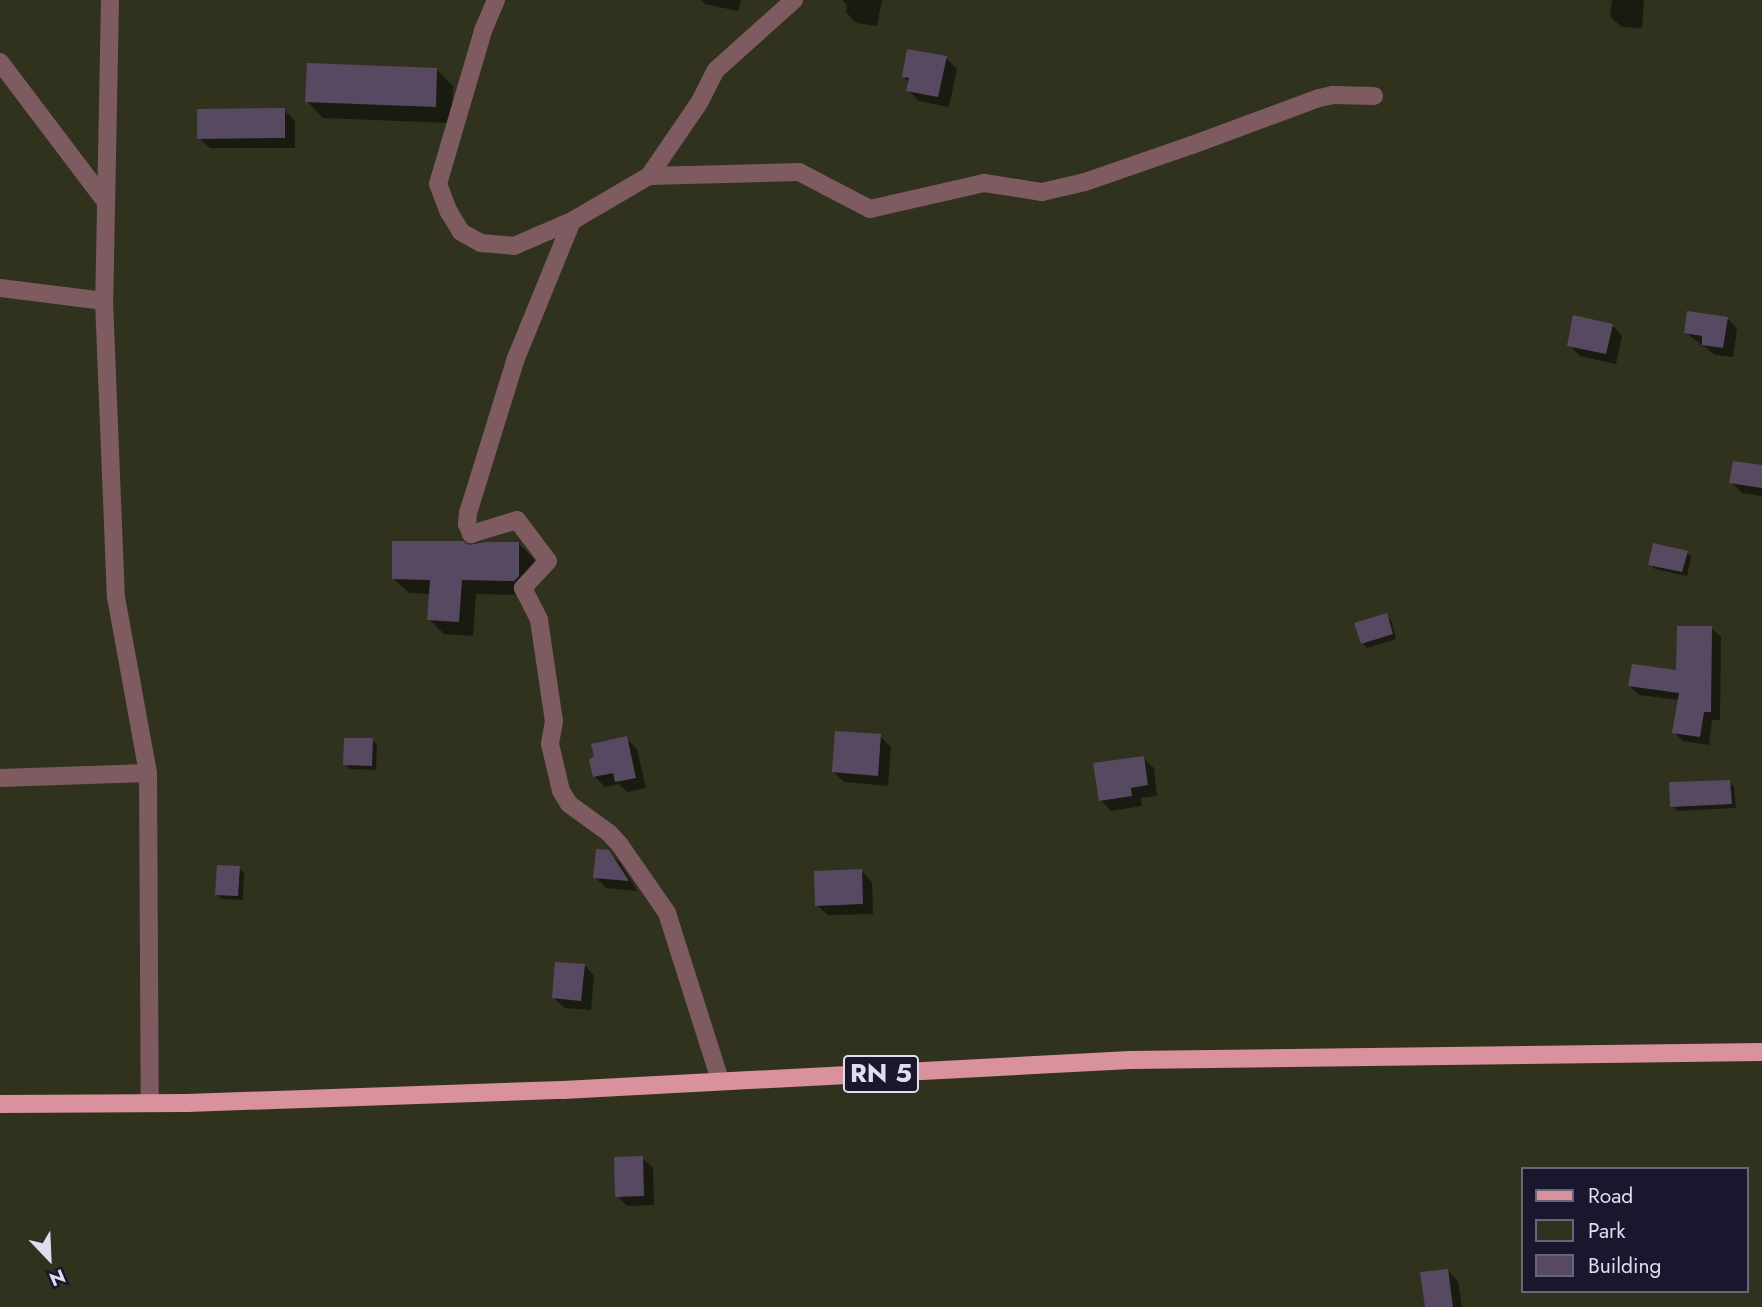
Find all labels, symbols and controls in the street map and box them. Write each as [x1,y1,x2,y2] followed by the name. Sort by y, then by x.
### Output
[842,1051,920,1096] road number: RN 5
[1520,1167,1748,1293] legend
[1588,1181,1633,1211] text: Road
[1588,1216,1625,1246] text: Park
[14,1223,84,1293] north arrow
[1588,1251,1661,1281] text: Building
[45,1262,70,1293] text: N

